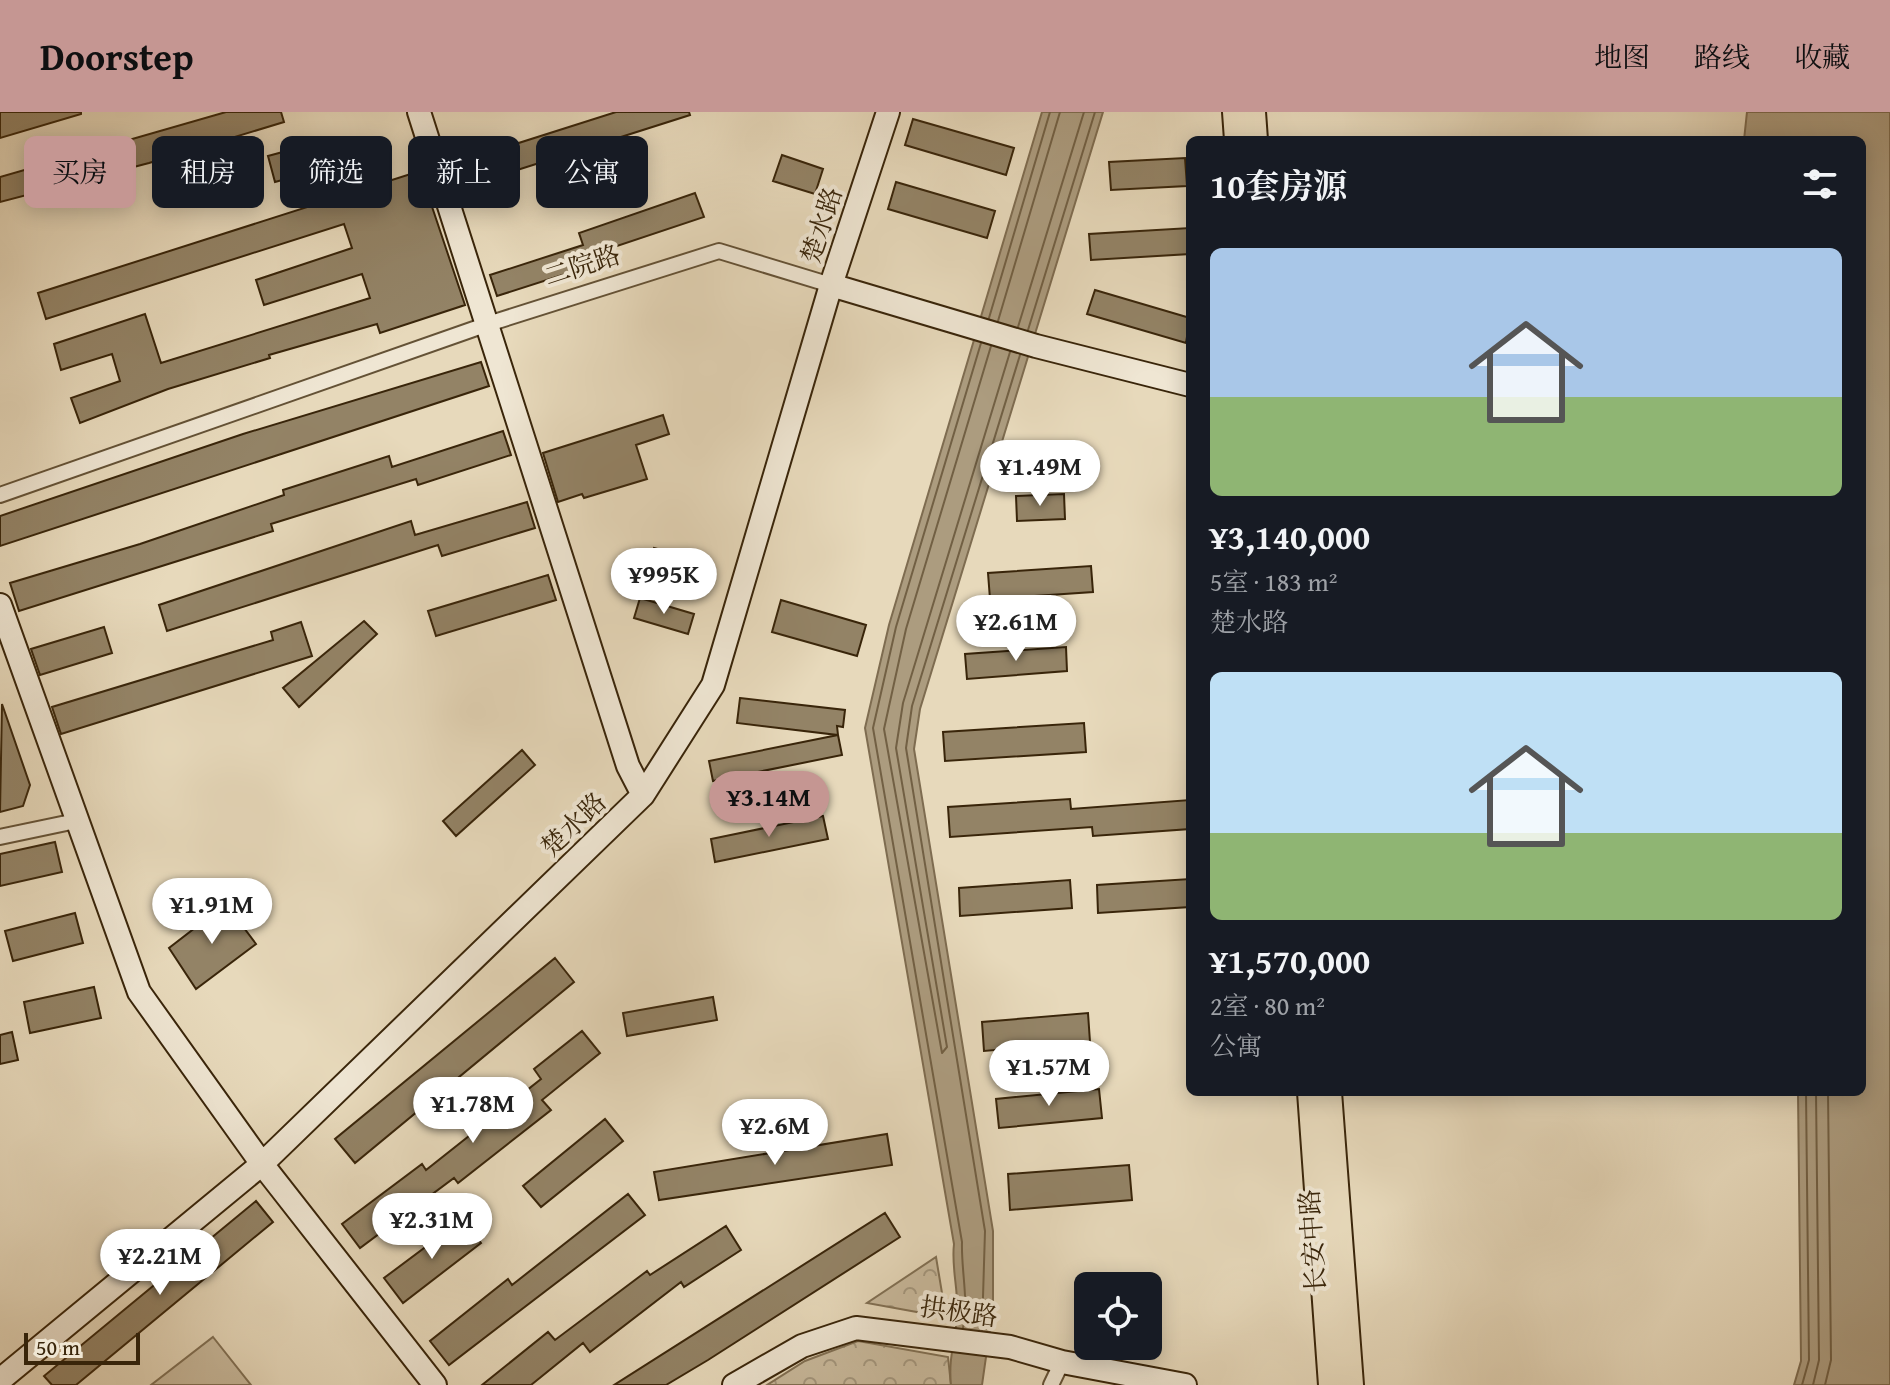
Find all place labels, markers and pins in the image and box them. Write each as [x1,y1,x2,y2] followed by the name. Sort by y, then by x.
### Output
[975,440,1105,508] pin: ¥1.49M
[608,548,720,616] pin: ¥995K
[951,595,1081,663] pin: ¥2.61M
[704,771,834,839] pin: ¥3.14M
[147,878,277,946] pin: ¥1.91M
[984,1040,1114,1108] pin: ¥1.57M
[408,1077,538,1145] pin: ¥1.78M
[719,1099,831,1167] pin: ¥2.6M
[367,1193,497,1261] pin: ¥2.31M
[95,1229,225,1297] pin: ¥2.21M

